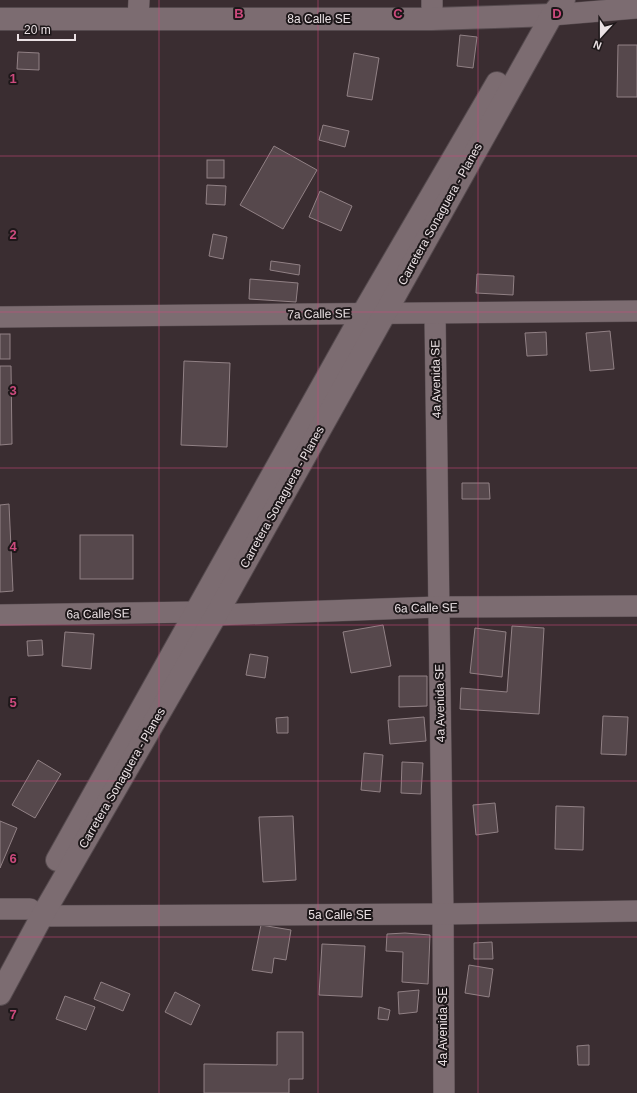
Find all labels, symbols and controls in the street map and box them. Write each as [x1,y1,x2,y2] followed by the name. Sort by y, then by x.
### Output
[234,6,244,21] text: B
[393,6,403,21] text: C
[552,6,562,21] text: D
[287,12,351,26] street label: 8a Calle SE
[18,16,75,42] scale bar
[581,16,621,56] north arrow
[24,23,51,37] text: 20 m
[592,38,603,52] text: N
[9,71,17,86] text: 1
[395,141,485,287] street label: Carretera Sonaguera - Planes
[9,227,17,242] text: 2
[287,306,351,322] street label: 7a Calle SE
[428,340,444,418] street label: 4a Avenida SE
[9,383,17,398] text: 3
[237,424,327,570] street label: Carretera Sonaguera - Planes
[9,539,17,554] text: 4
[394,600,458,616] street label: 6a Calle SE
[66,606,130,622] street label: 6a Calle SE
[432,664,448,742] street label: 4a Avenida SE
[9,695,17,710] text: 5
[76,705,168,851] street label: Carretera Sonaguera - Planes
[9,851,17,866] text: 6
[308,908,372,922] street label: 5a Calle SE
[436,988,450,1066] street label: 4a Avenida SE
[9,1007,17,1022] text: 7

